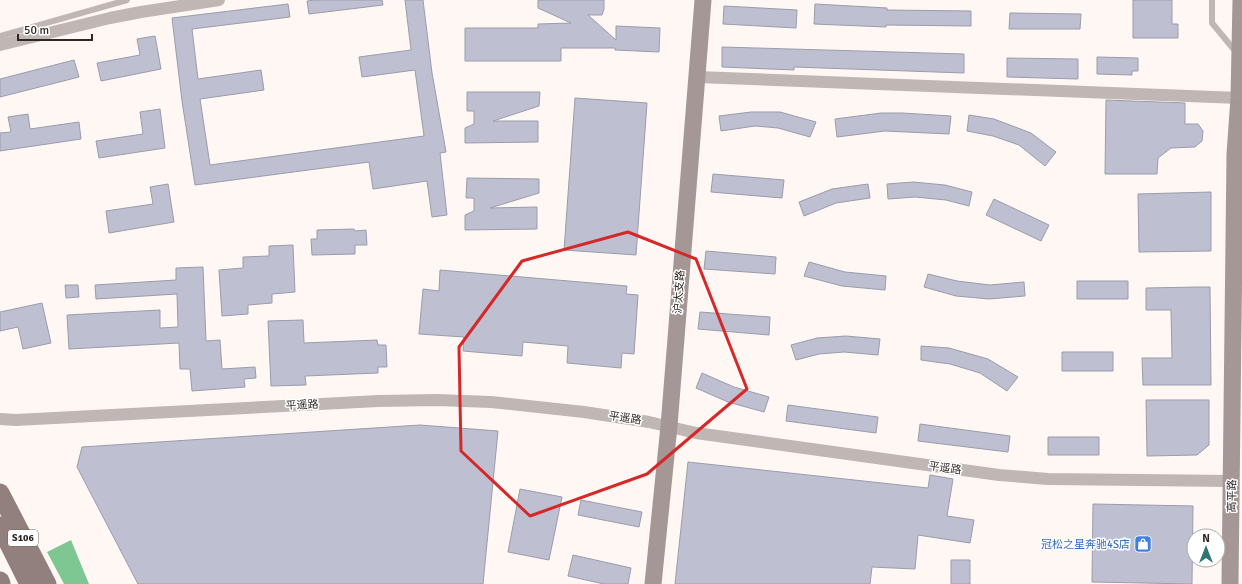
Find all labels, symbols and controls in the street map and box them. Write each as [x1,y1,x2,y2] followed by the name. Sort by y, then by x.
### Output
[18,16,92,42] scale bar
[24,23,49,38] text: 50 m
[671,270,687,314] street label: 沪太支路
[285,398,319,412] street label: 平遥路
[608,409,642,427] street label: 平遥路
[928,459,962,477] street label: 平遥路
[1225,479,1239,513] street label: 高平路
[1186,528,1226,568] north arrow
[8,530,38,546] road number: S106
[1202,532,1210,545] text: N
[1133,534,1153,554] shop icon: 冠松之星奔驰4S店
[1041,538,1130,551] place label: 冠松之星奔驰4S店

